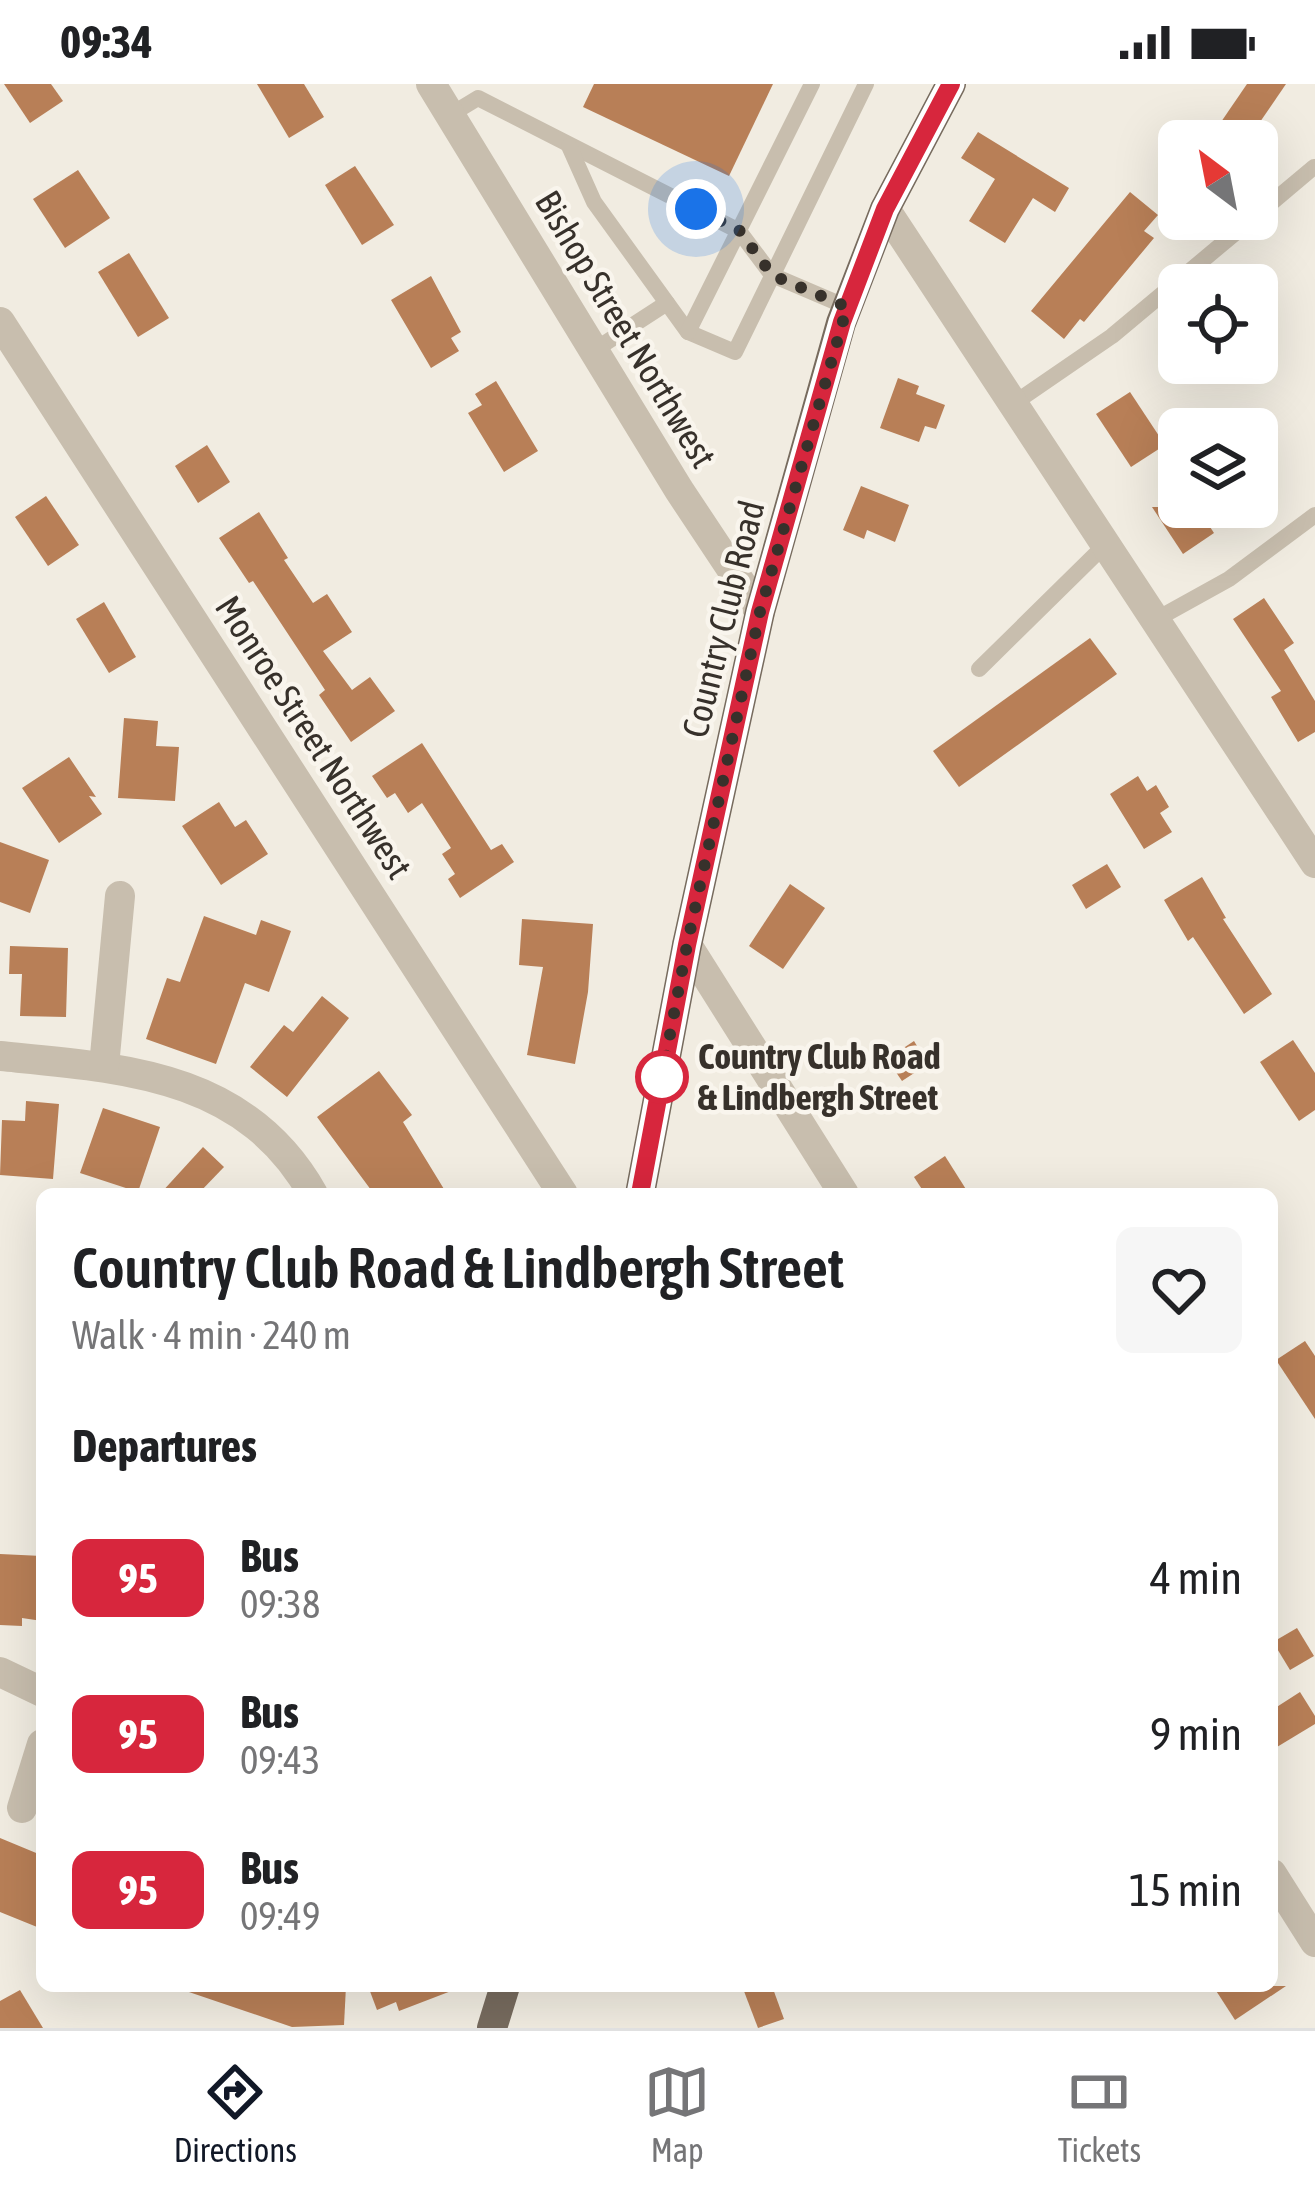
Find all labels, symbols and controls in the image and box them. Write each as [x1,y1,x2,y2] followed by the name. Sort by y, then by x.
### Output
[60,16,153,68] text: 09:34
[1158,120,1278,240] north arrow
[1158,120,1278,528] map controls
[666,179,726,239] your location
[527,183,725,475] street label: Bishop Street Northwest
[1158,264,1278,384] button: locate
[1158,408,1278,528] button: layers
[673,496,773,742] street label: Country Club Road
[207,588,421,886] street label: Monroe Street Northwest
[698,1035,941,1118] place label: Country Club Road & Lindbergh Street
[637,1052,687,1102] marker: Country Club Road & Lindbergh Street
[1116,1227,1242,1353] button: heart
[72,1235,844,1300] text: Country Club Road & Lindbergh Street
[72,1313,351,1357] text: Walk · 4 min · 240 m
[72,1420,257,1472] text: Departures
[240,1530,299,1582] text: Bus
[1150,1552,1242,1604] text: 4 min
[118,1554,158,1602] text: 95
[240,1582,320,1626] text: 09:38
[240,1686,299,1738] text: Bus
[1150,1708,1242,1760] text: 9 min
[118,1710,158,1758] text: 95
[240,1738,320,1782] text: 09:43
[240,1842,299,1894] text: Bus
[1129,1864,1242,1916] text: 15 min
[118,1866,158,1914] text: 95
[240,1894,320,1938] text: 09:49
[174,2059,297,2169] tab: Directions
[644,2059,710,2169] tab: Map
[1058,2059,1141,2169] tab: Tickets

